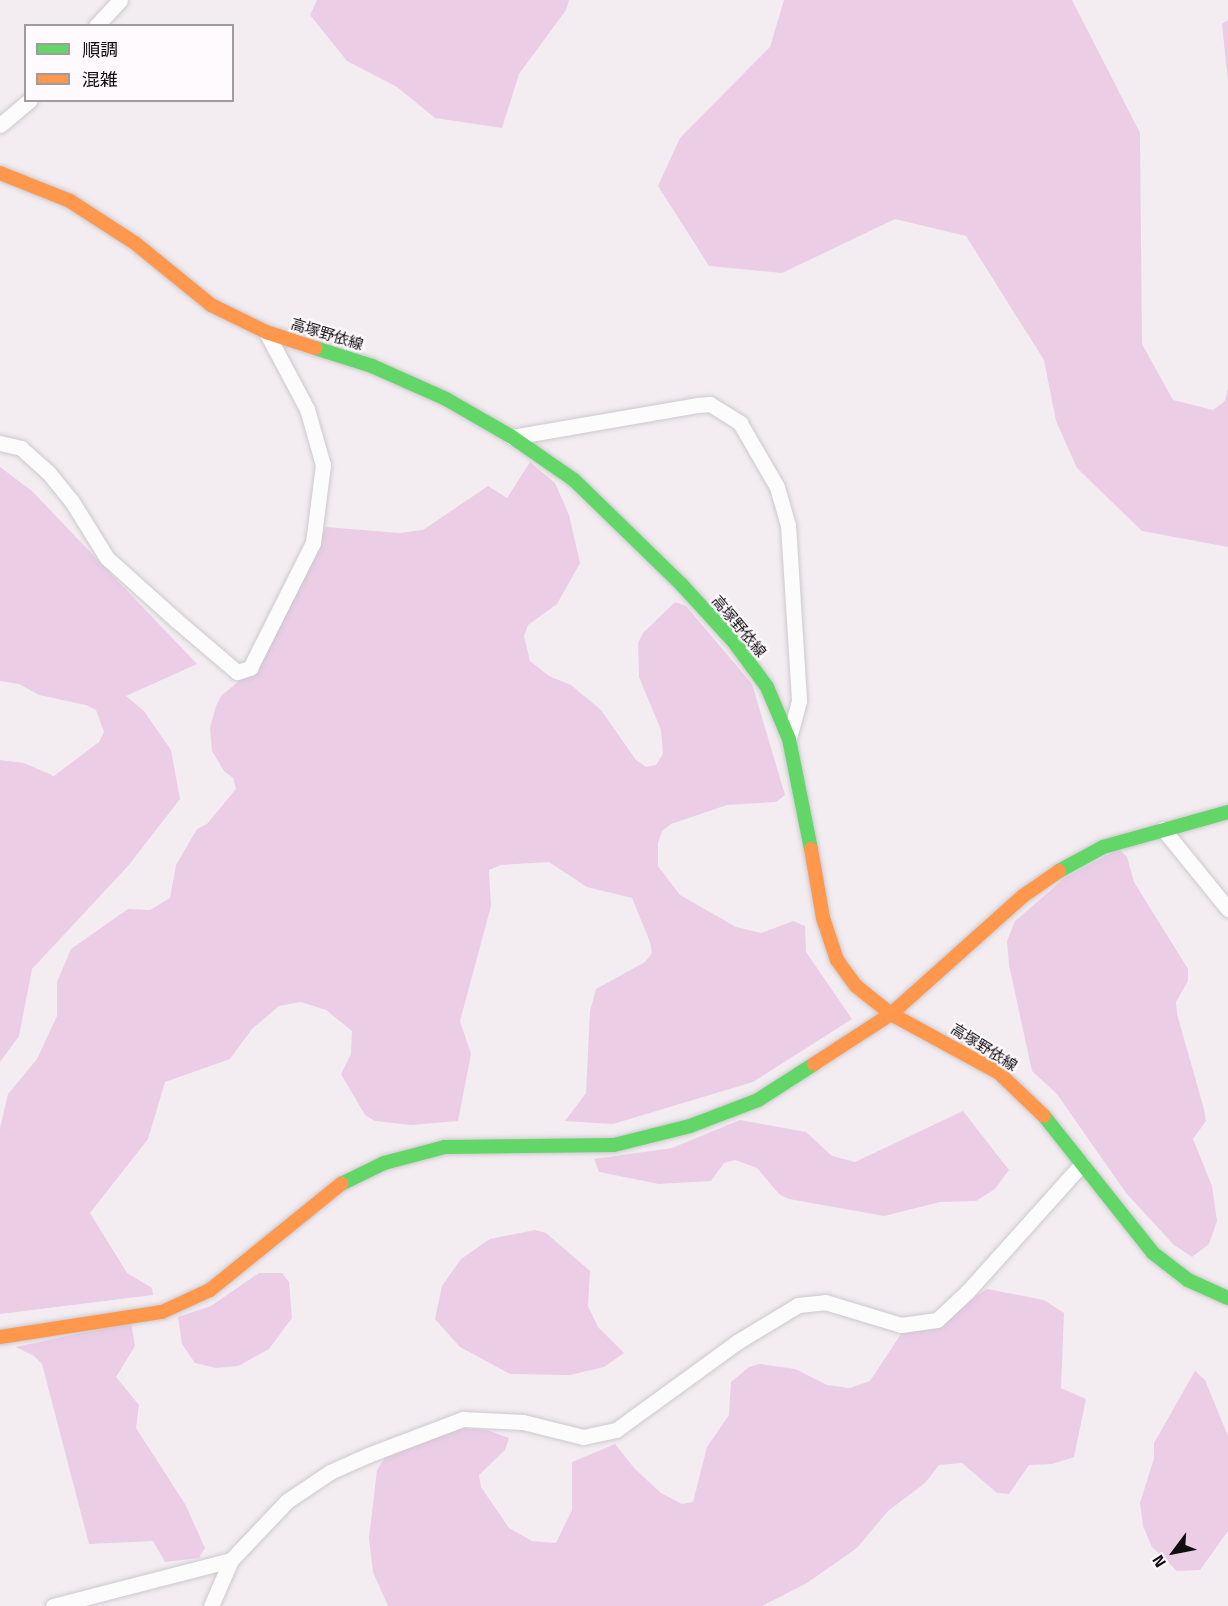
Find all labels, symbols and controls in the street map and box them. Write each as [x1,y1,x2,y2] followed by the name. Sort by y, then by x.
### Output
[24,24,234,102] legend
[82,36,118,63] text: 順調
[82,66,118,93] text: 混雑
[289,314,365,354] street label: 高塚野依線
[708,591,770,661] street label: 高塚野依線
[947,1019,1021,1075] street label: 高塚野依線
[1144,1522,1204,1582] north arrow
[1146,1550,1172,1573] text: N

